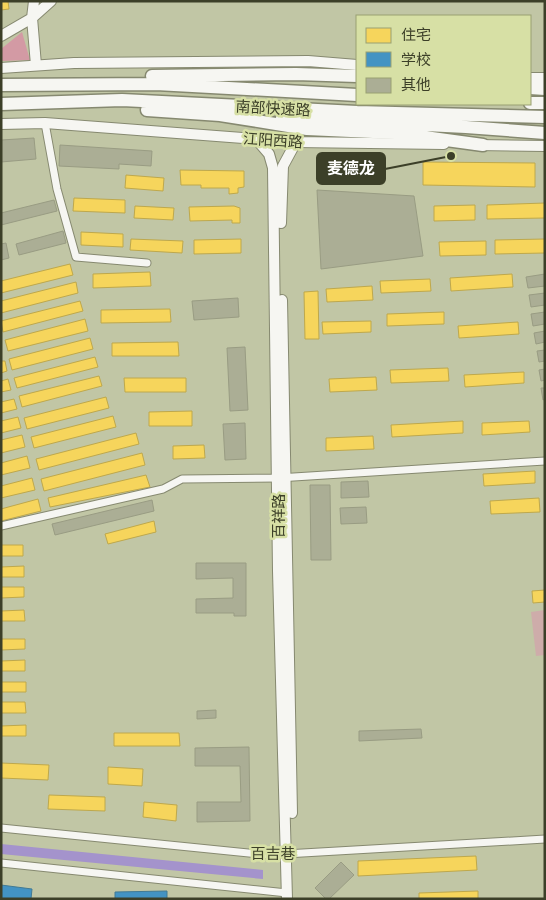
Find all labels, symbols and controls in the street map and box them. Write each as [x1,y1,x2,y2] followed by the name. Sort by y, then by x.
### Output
[356,15,531,105] legend
[401,25,431,44] text: 住宅
[401,50,431,69] text: 学校
[401,75,431,94] text: 其他
[235,97,311,119] street label: 南部快速路
[242,128,304,152] street label: 江阳西路
[317,153,385,184] callout: 麦德龙
[327,158,375,178] text: 麦德龙
[269,493,288,539] street label: 百祥路
[250,844,296,863] street label: 百吉巷

